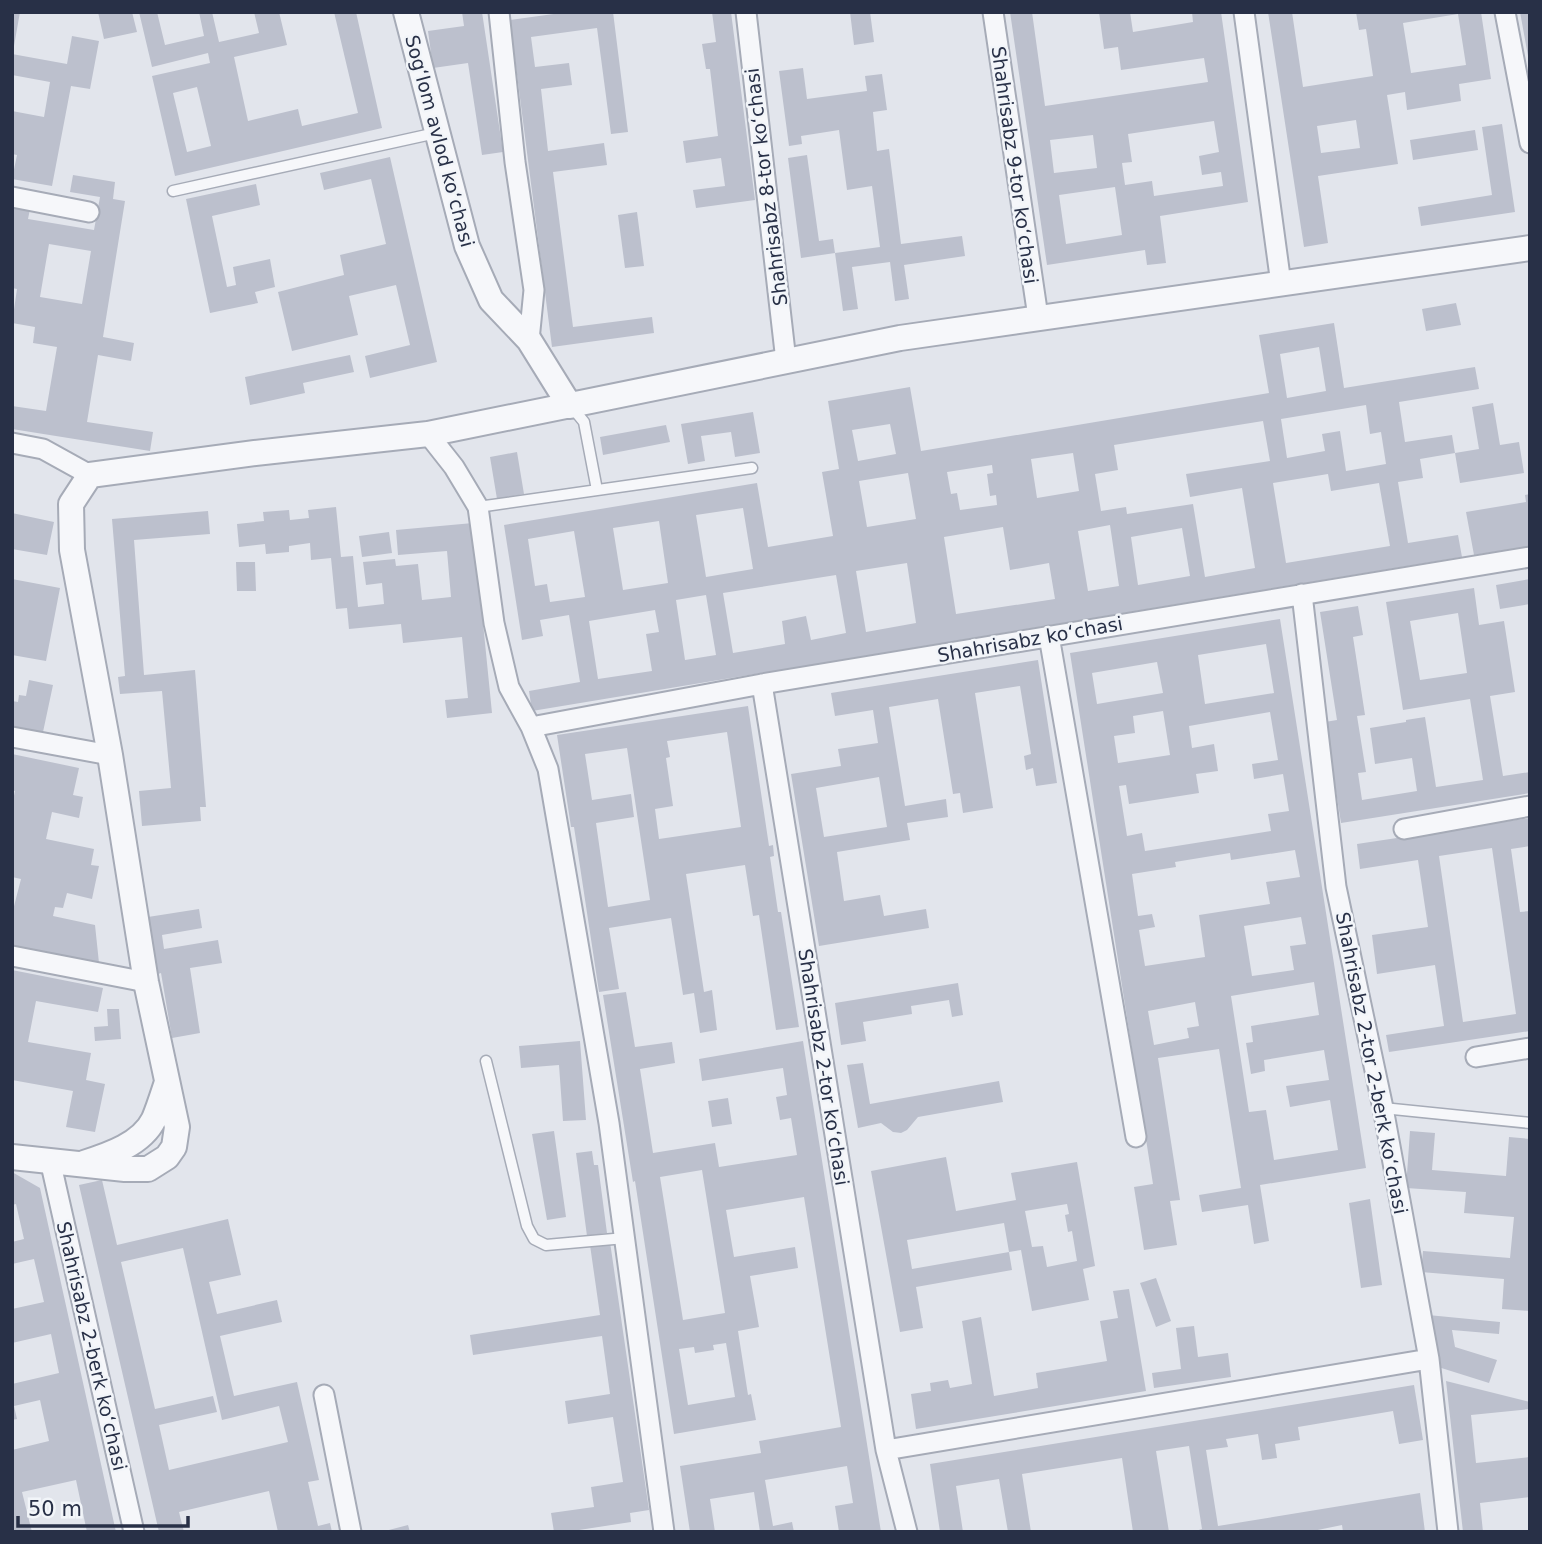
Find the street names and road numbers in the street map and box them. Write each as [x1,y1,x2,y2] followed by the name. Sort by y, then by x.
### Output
[401,33,479,249] street label: Sogʻlom avlod koʻchasi
[987,45,1043,285] street label: Shahrisabz 9-tor koʻchasi
[740,67,792,307] street label: Shahrisabz 8-tor koʻchasi
[936,612,1124,666] street label: Shahrisabz koʻchasi
[1332,910,1412,1216] street label: Shahrisabz 2-tor 2-berk koʻchasi
[794,947,854,1187] street label: Shahrisabz 2-tor koʻchasi
[53,1219,131,1473] street label: Shahrisabz 2-berk koʻchasi

